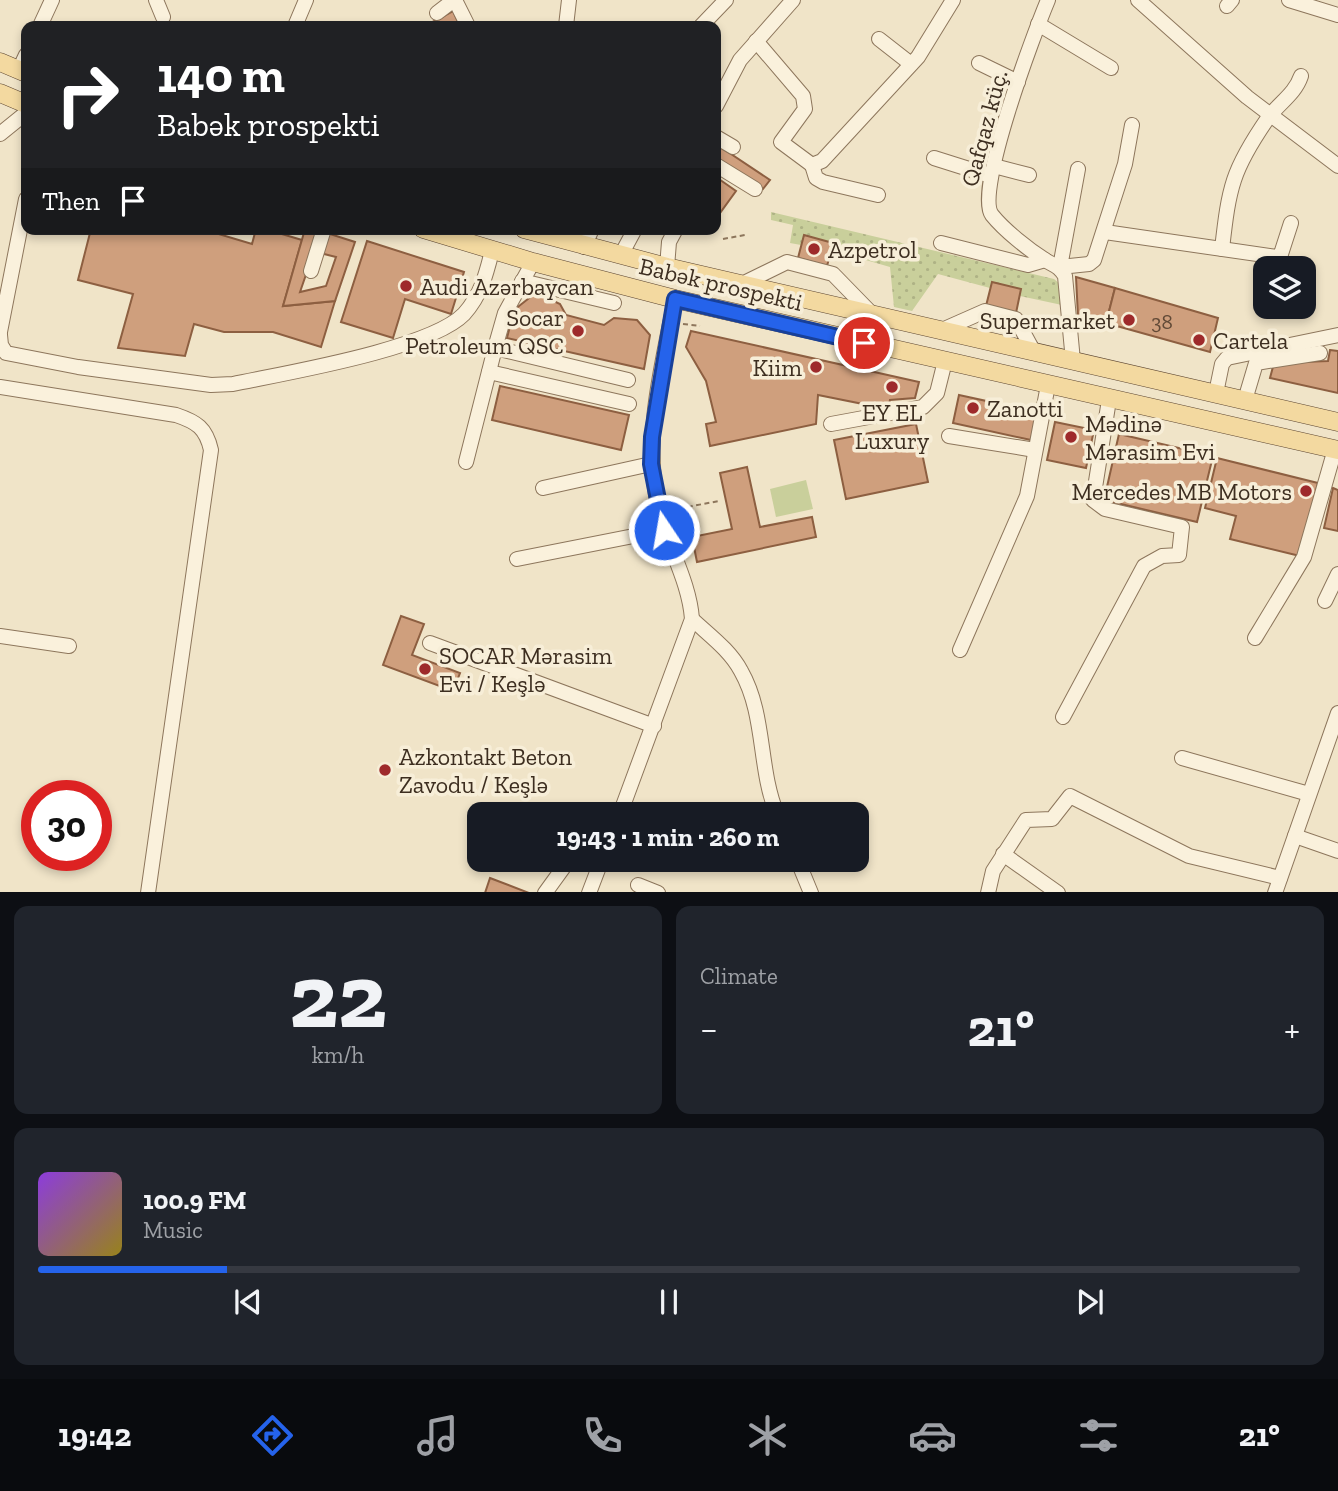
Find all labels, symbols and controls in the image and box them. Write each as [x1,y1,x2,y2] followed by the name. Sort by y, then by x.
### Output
[157,46,285,105] text: 140 m
[42,49,133,140] icon: right
[954,66,1014,190] street label: Qafqaz küç.
[157,106,379,144] text: Babək prospekti
[114,182,152,220] icon: arrive
[42,185,100,217] text: Then
[828,235,917,264] place label: Azpetrol
[806,241,822,257] marker: Azpetrol
[636,251,806,317] street label: Babək prospekti
[1253,256,1316,319] map controls
[1253,256,1316,319] button: layers
[420,272,594,301] place label: Audi Azərbaycan
[398,278,414,294] marker: Audi Azərbaycan
[405,303,564,360] place label: Socar Petroleum QSC
[980,306,1115,335] place label: Supermarket
[1151,309,1173,334] house number: 38
[1121,312,1137,328] marker: Supermarket
[834,313,894,373] pin
[570,323,586,339] marker: Socar Petroleum QSC
[845,324,883,362] icon: arrive
[1213,326,1289,355] place label: Cartela
[1191,332,1207,348] marker: Cartela
[752,353,802,382] place label: Kiim
[808,359,824,375] marker: Kiim
[884,379,900,395] marker: EY EL Luxury
[987,394,1063,423] place label: Zanotti
[855,398,930,455] place label: EY EL Luxury
[965,400,981,416] marker: Zanotti
[1085,409,1215,466] place label: Mədinə Mərasim Evi
[1063,429,1079,445] marker: Mədinə Mərasim Evi
[1071,477,1292,506] place label: Mercedes MB Motors
[1298,483,1314,499] marker: Mercedes MB Motors
[627,493,701,567] position arrow
[439,641,612,698] place label: SOCAR Mərasim Evi / Keşlə
[417,661,433,677] marker: SOCAR Mərasim Evi / Keşlə
[399,742,572,799] place label: Azkontakt Beton Zavodu / Keşlə
[377,762,393,778] marker: Azkontakt Beton Zavodu / Keşlə
[21,780,112,871] speed limit sign: 30
[557,821,779,853] text: 19:43 · 1 min · 260 m
[289,941,387,1050] text: 22
[700,962,778,990] text: Climate
[967,997,1034,1059] text: 21°
[700,1006,718,1052] text: −
[1284,1006,1300,1052] text: +
[312,1041,364,1069] text: km/h
[143,1184,246,1216] text: 100.9 FM
[143,1216,203,1244] text: Music
[229,1283,267,1321] icon: previous
[650,1283,688,1321] icon: pause
[1071,1283,1109,1321] icon: next
[248,1411,297,1460] icon: directions
[413,1411,462,1460] icon: music
[578,1411,627,1460] icon: phone
[743,1411,792,1460] icon: climate
[908,1411,957,1460] icon: car
[1074,1411,1123,1460] icon: filters
[58,1416,132,1454] text: 19:42
[1239,1416,1280,1454] text: 21°

